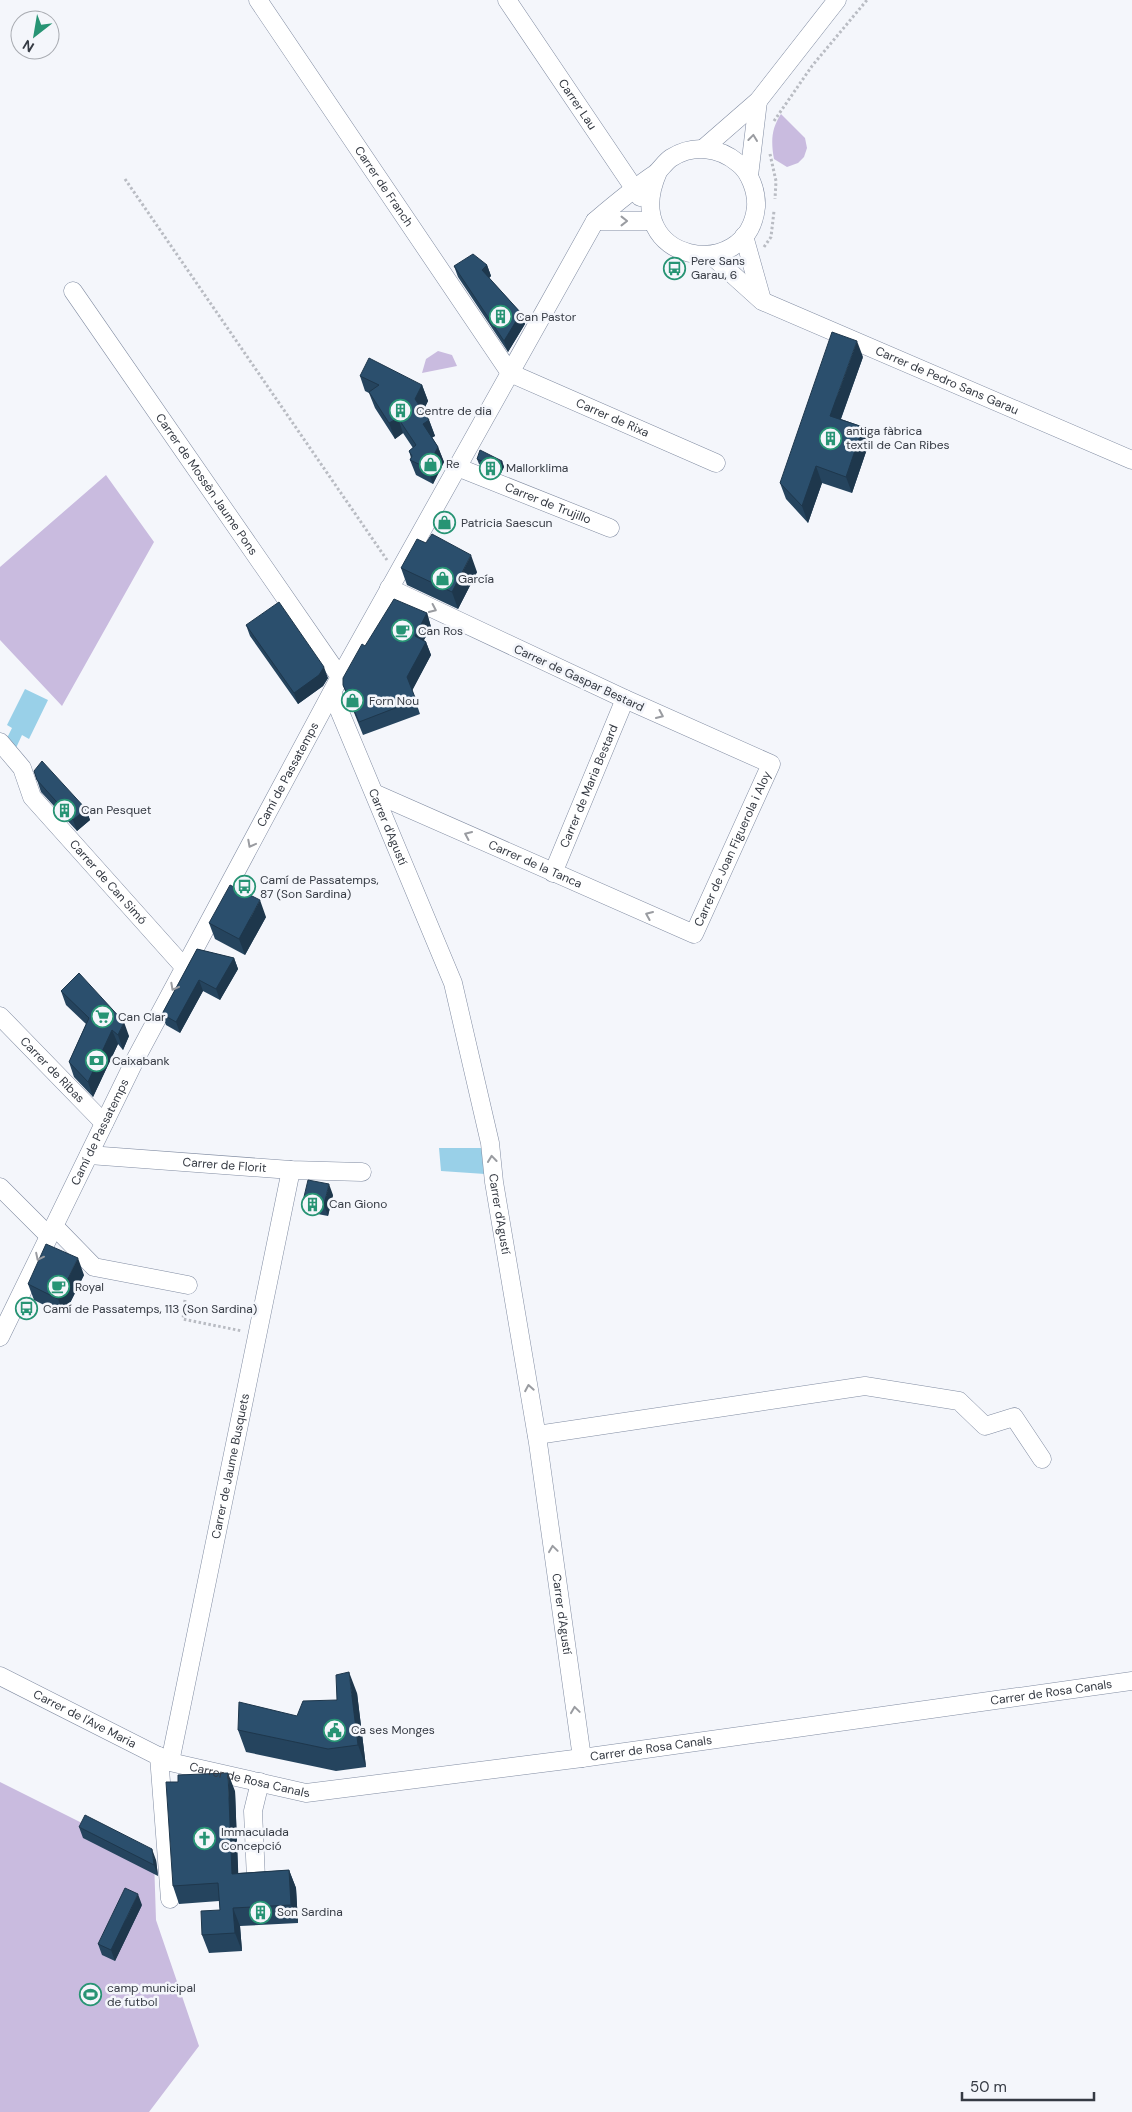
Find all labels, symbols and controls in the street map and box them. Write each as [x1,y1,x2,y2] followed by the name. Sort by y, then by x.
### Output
[10,10,60,60] north arrow
[19,36,37,56] text: N
[555,76,600,133] street label: Carrer Lau
[747,134,758,142] one-way arrow
[351,143,417,230] street label: Carrer de Franch
[620,216,628,226] one-way arrow
[691,253,745,283] place label: Pere Sans Garau, 6
[663,256,687,280] bus stop icon: Pere Sans Garau, 6
[488,305,512,329] building icon: Can Pastor
[516,309,577,325] place label: Can Pastor
[873,343,1021,418] street label: Carrer de Pedro Sans Garau
[573,395,652,441] street label: Carrer de Rixa
[388,399,412,423] building icon: Centre de dia
[416,403,492,419] place label: Centre de dia
[152,410,261,558] street label: Carrer de Mossèn Jaume Pons
[846,423,950,453] place label: antiga fàbrica textil de Can Ribes
[818,426,842,450] building icon: antiga fàbrica textil de Can Ribes
[418,452,442,476] shop icon: Re
[446,456,460,472] place label: Re
[478,456,502,480] building icon: Mallorklima
[506,460,568,476] place label: Mallorklima
[503,479,594,528] street label: Carrer de Trujillo
[433,511,457,535] shop icon: Patricia Saescun
[461,515,553,531] place label: Patricia Saescun
[430,567,454,591] shop icon: García
[458,571,494,587] place label: García
[428,603,437,614] one-way arrow
[390,619,414,643] cafe icon: Can Ros
[418,623,463,639] place label: Can Ros
[511,641,647,715] street label: Carrer de Gaspar Bestard
[341,689,365,713] shop icon: Forn Nou
[369,693,419,709] place label: Forn Nou
[655,708,664,719] one-way arrow
[253,719,322,830] street label: Camí de Passatemps
[556,722,622,850] street label: Carrer de Maria Bestard
[690,768,775,929] street label: Carrer de Joan Figuerola i Aloy
[365,786,411,868] street label: Carrer d'Agustí
[53,798,77,822] building icon: Can Pesquet
[81,802,152,818] place label: Can Pesquet
[464,831,473,842] one-way arrow
[66,836,150,928] street label: Carrer de Can Simó
[486,836,585,892] street label: Carrer de la Tanca
[247,838,257,847] one-way arrow
[260,872,379,902] place label: Camí de Passatemps, 87 (Son Sardina)
[232,875,256,899] bus stop icon: Camí de Passatemps, 87 (Son Sardina)
[645,910,654,921] one-way arrow
[170,982,180,991] one-way arrow
[90,1005,114,1029] supermarket icon: Can Clar
[118,1009,166,1025] place label: Can Clar
[17,1033,88,1106] street label: Carrer de Ribas
[84,1049,108,1073] bank icon: Caixabank
[112,1053,169,1069] place label: Caixabank
[67,1076,133,1188] street label: Camí de Passatemps
[182,1154,267,1176] street label: Carrer de Florit
[487,1154,498,1162] one-way arrow
[485,1173,514,1256] street label: Carrer d'Agustí
[301,1192,325,1216] building icon: Can Giono
[329,1196,387,1212] place label: Can Giono
[35,1252,45,1261] one-way arrow
[47,1275,71,1299] cafe icon: Royal
[75,1279,104,1295] place label: Royal
[15,1297,39,1321] bus stop icon: Camí de Passatemps, 113 (Son Sardina)
[43,1301,257,1317] place label: Camí de Passatemps, 113 (Son Sardina)
[525,1384,535,1393] one-way arrow
[208,1392,253,1540] street label: Carrer de Jaume Busquets
[548,1545,559,1553] one-way arrow
[548,1572,576,1656] street label: Carrer d'Agustí
[989,1676,1113,1709] street label: Carrer de Rosa Canals
[30,1686,139,1752] street label: Carrer de l'Ave Maria
[571,1705,581,1714] one-way arrow
[323,1718,347,1742] public building icon: Ca ses Monges
[351,1722,435,1738] place label: Ca ses Monges
[589,1732,713,1765] street label: Carrer de Rosa Canals
[188,1759,310,1801] street label: Carrer de Rosa Canals
[221,1824,289,1854] place label: Immaculada Concepció
[193,1827,217,1851] church icon: Immaculada Concepció
[249,1900,273,1924] building icon: Son Sardina
[277,1904,343,1920] place label: Son Sardina
[107,1980,196,2010] place label: camp municipal de futbol
[79,1983,103,2007] sports icon: camp municipal de futbol
[962,2070,1094,2102] scale bar
[970,2077,1007,2097] text: 50 m

